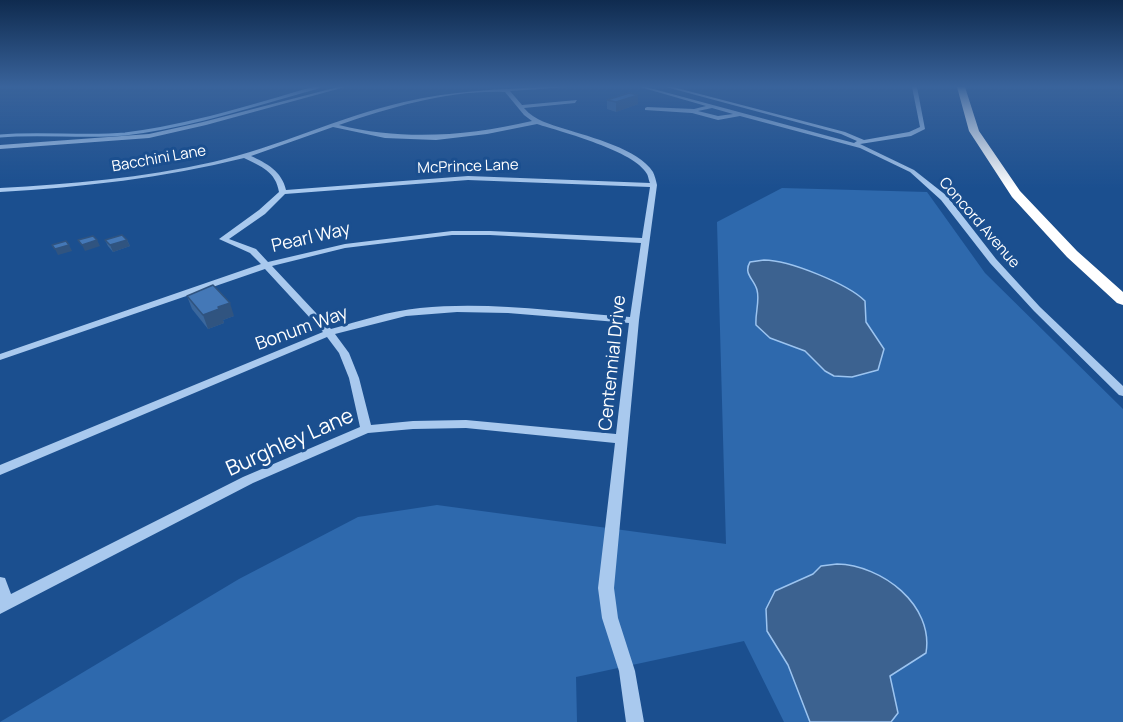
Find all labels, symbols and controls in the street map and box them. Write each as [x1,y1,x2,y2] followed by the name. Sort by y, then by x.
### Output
[110,142,208,176] street label: Bacchini Lane
[417,156,519,178] street label: McPrince Lane
[935,174,1023,272] street label: Concord Avenue
[269,218,353,258] street label: Pearl Way
[595,294,631,432] street label: Centennial Drive
[253,302,351,356] street label: Bonum Way
[222,404,358,482] street label: Burghley Lane

